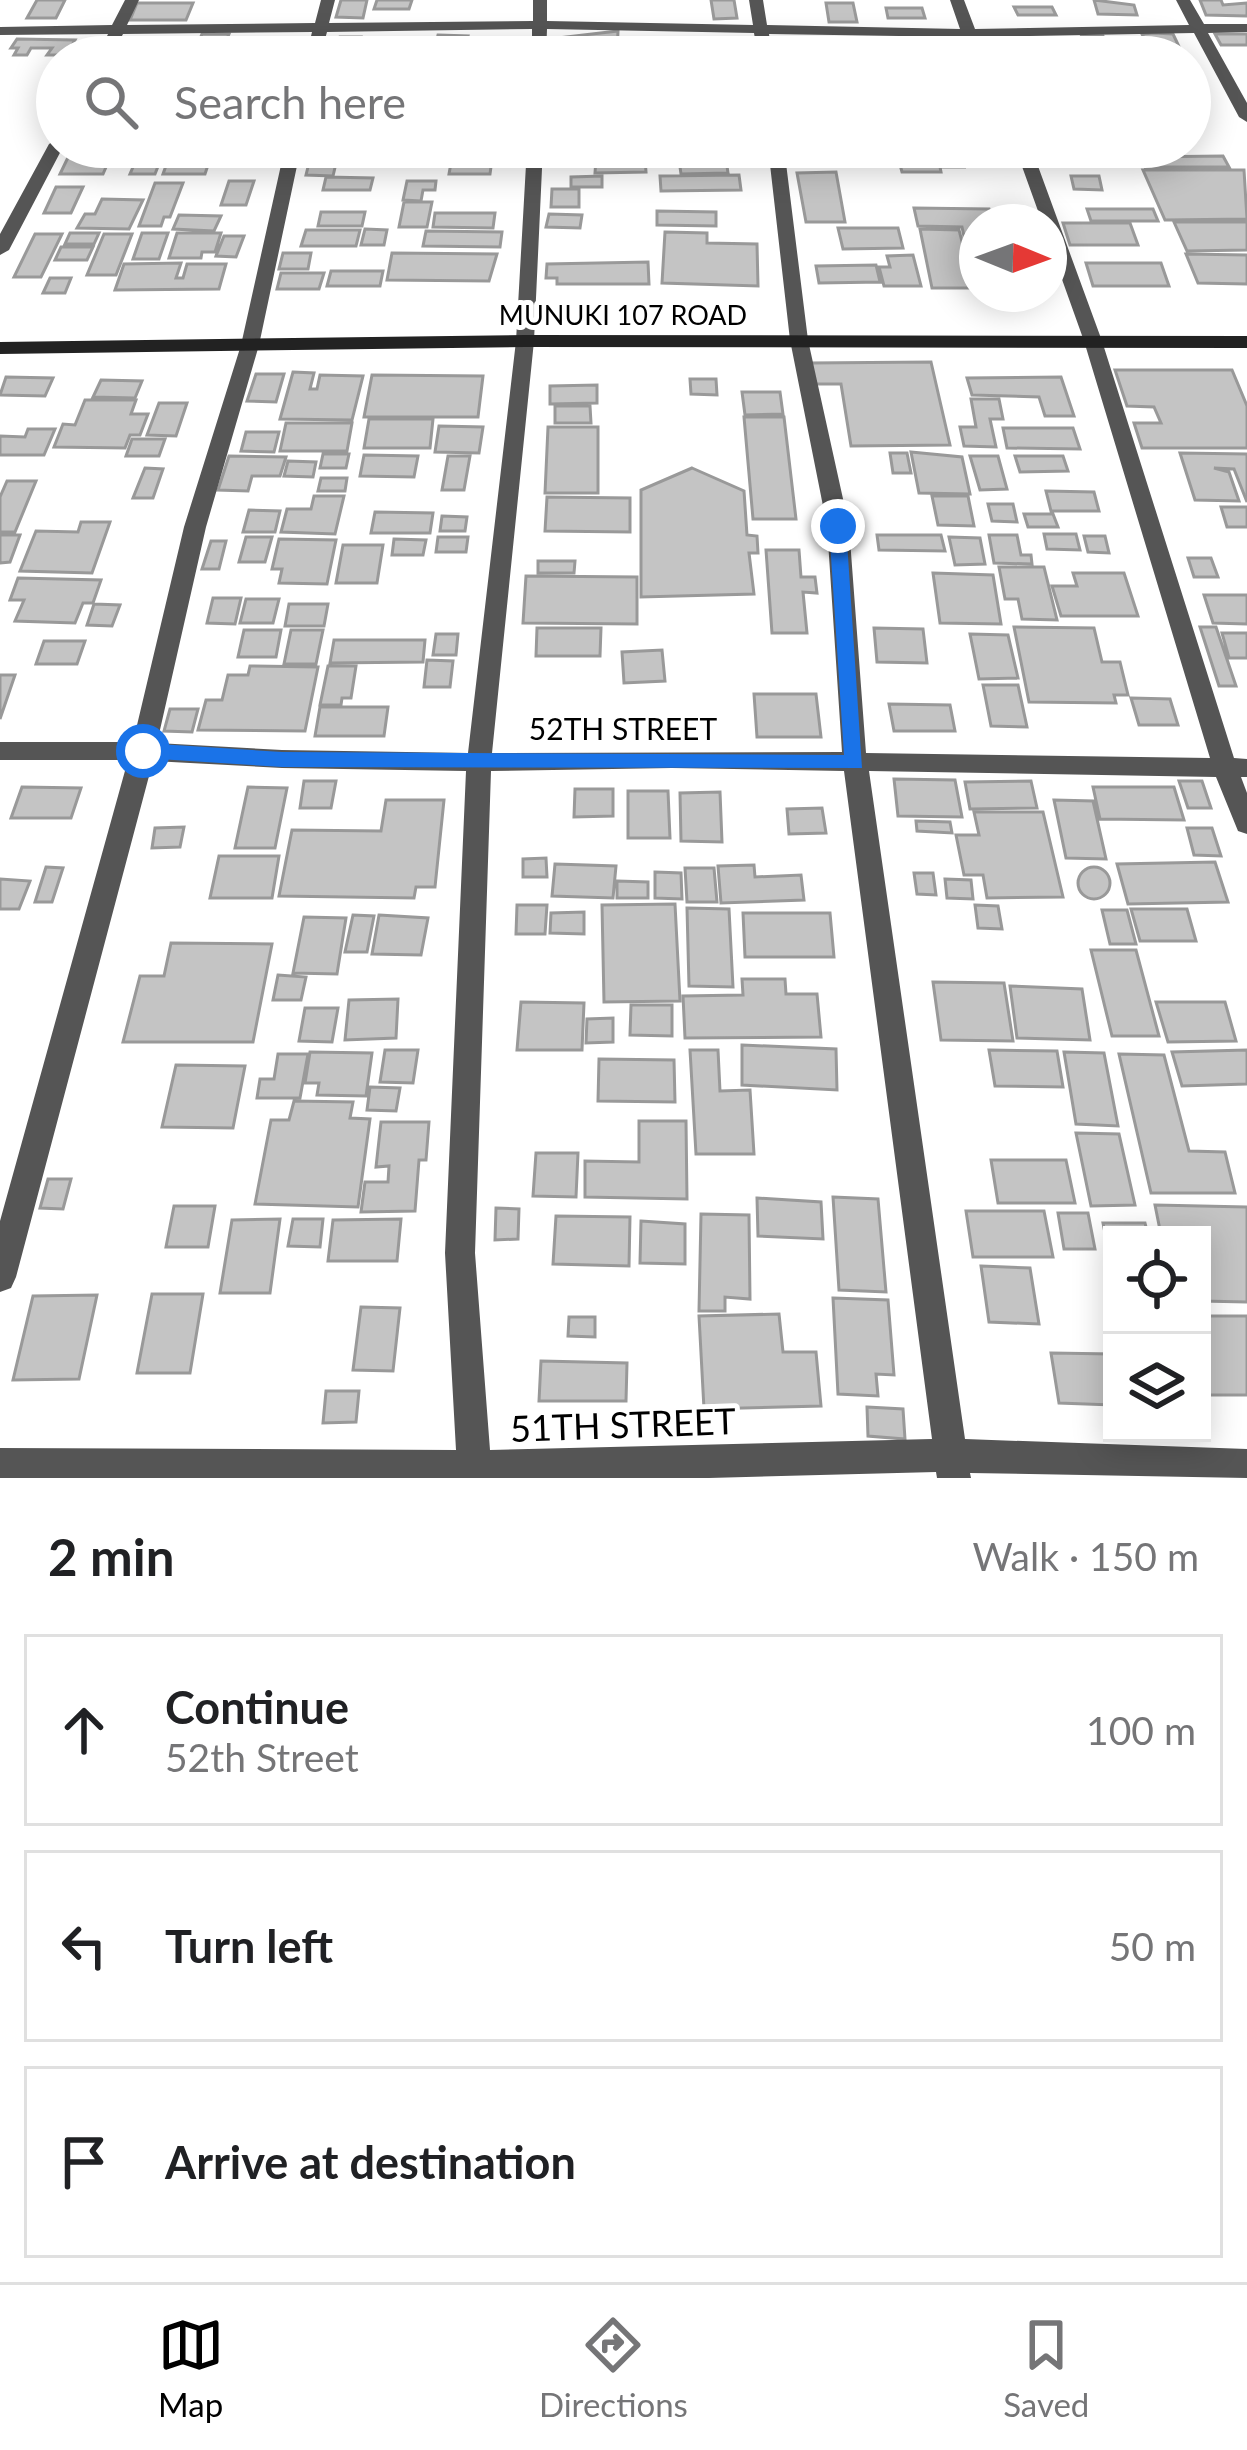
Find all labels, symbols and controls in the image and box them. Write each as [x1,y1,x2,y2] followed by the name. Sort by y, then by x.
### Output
[36,36,1211,168] search box
[78,69,144,135] icon: search
[174,75,406,129] text: Search here
[959,204,1067,312] north arrow
[499,298,747,331] street label: MUNUKI 107 ROAD
[811,499,865,553] route end
[529,710,717,746] street label: 52TH STREET
[116,724,170,778] route start
[1103,1226,1211,1442] map controls
[1103,1226,1211,1334] button: locate
[1103,1334,1211,1442] button: layers
[509,1398,737,1450] street label: 51TH STREET
[48,1526,174,1587] text: 2 min
[972,1533,1199,1579] text: Walk · 150 m
[165,1680,349,1734] text: Continue
[51,1697,117,1763] icon: ahead
[1086,1707,1196,1753] text: 100 m
[165,1734,359,1780] text: 52th Street
[51,1913,117,1979] icon: left
[165,1919,333,1973] text: Turn left
[1109,1923,1196,1969] text: 50 m
[51,2129,117,2195] icon: arrive
[165,2135,576,2189] text: Arrive at destination
[158,2312,224,2424] tab: Map
[539,2312,688,2424] tab: Directions
[1003,2312,1089,2424] tab: Saved

